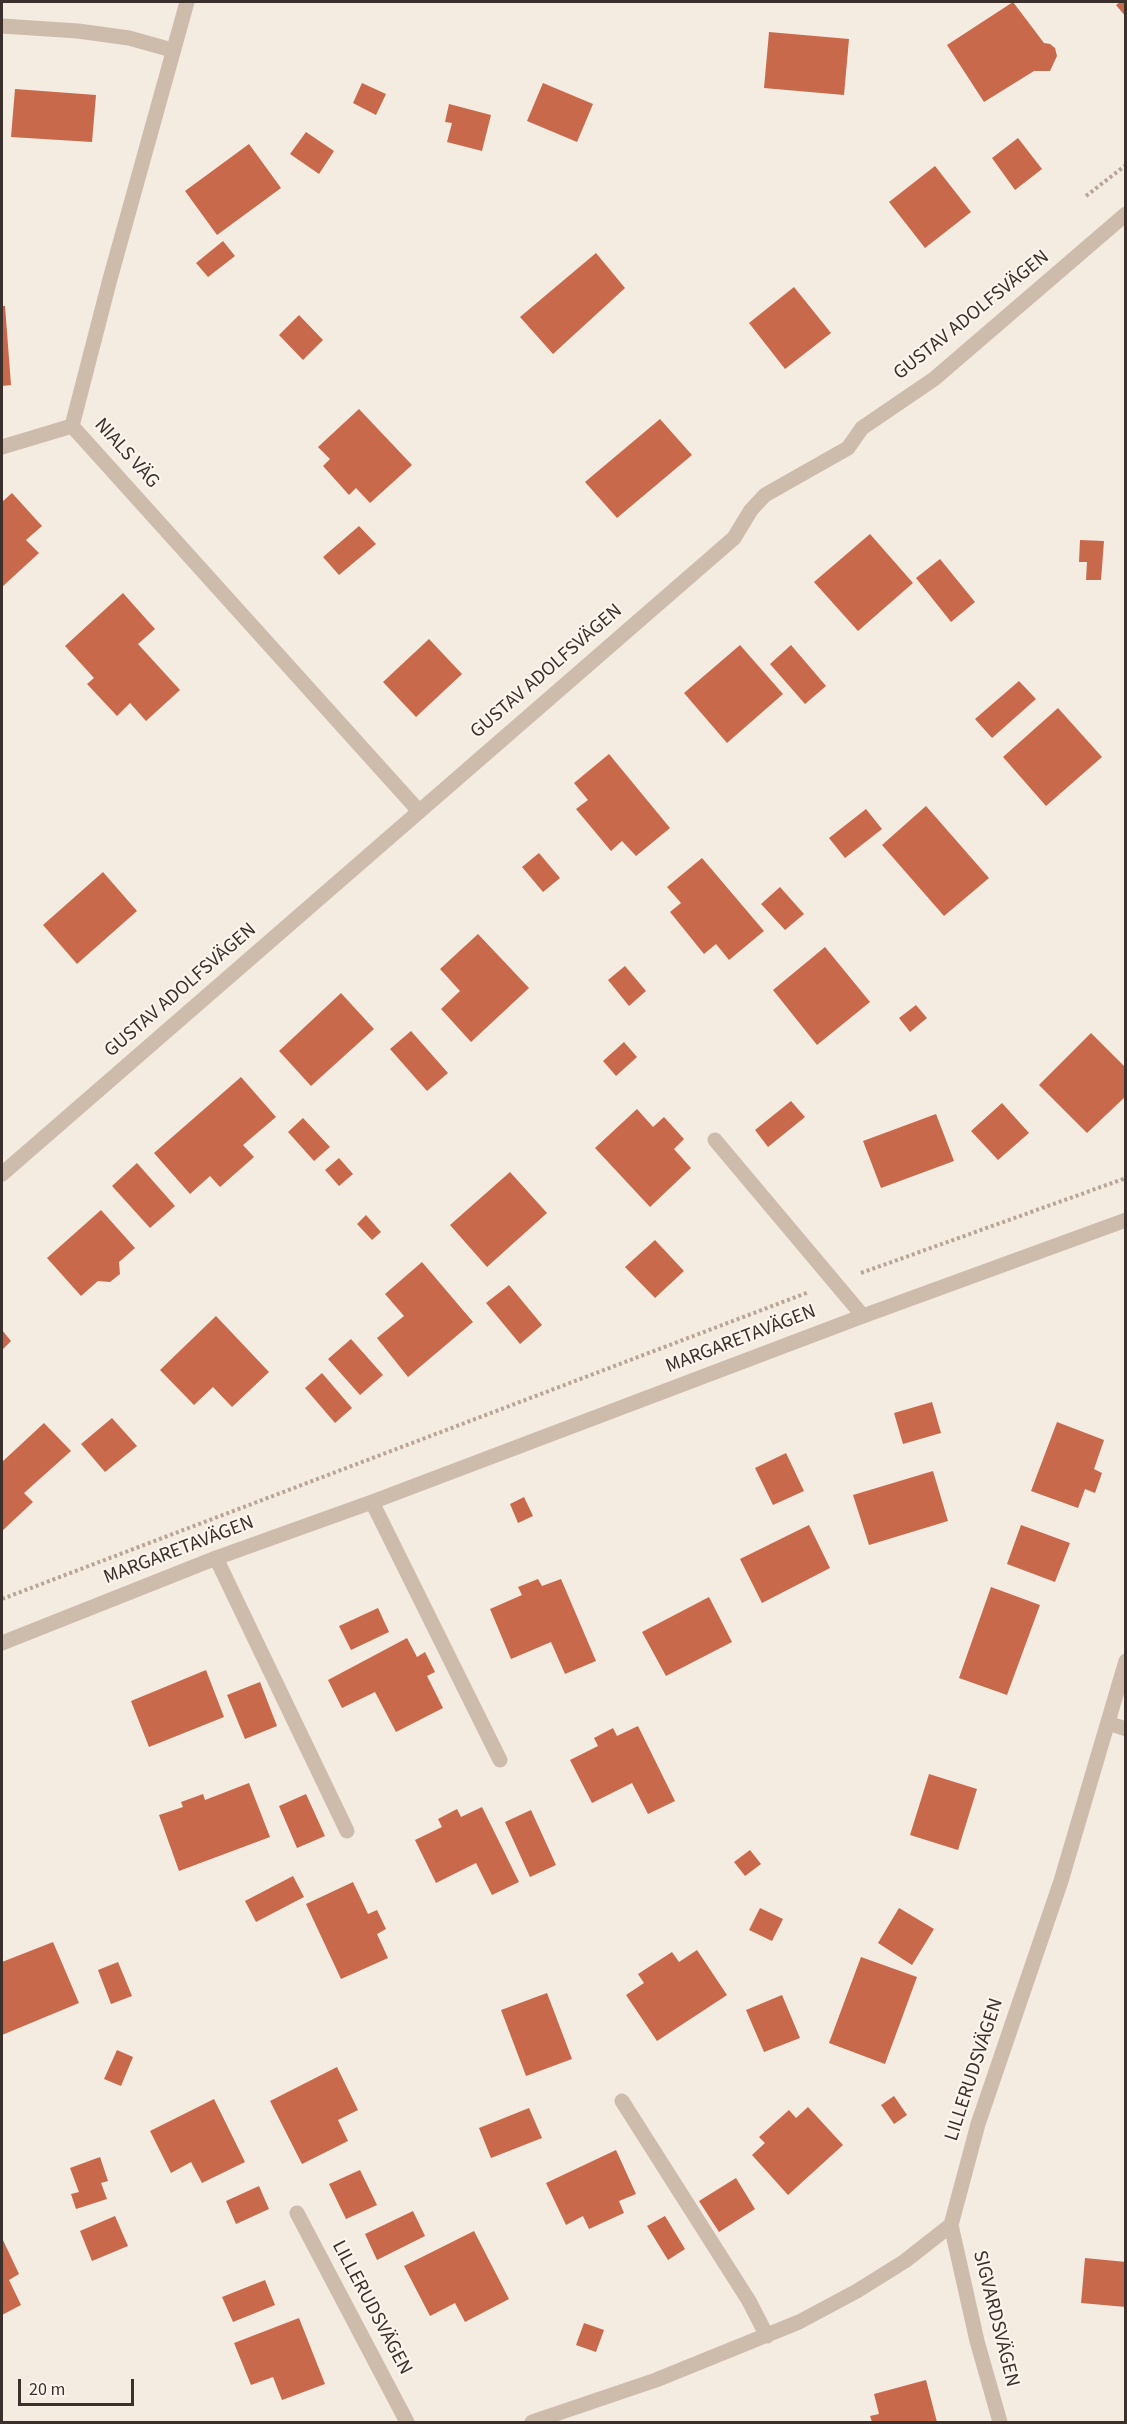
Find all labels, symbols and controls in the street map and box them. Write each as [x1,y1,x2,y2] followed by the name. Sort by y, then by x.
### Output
[889,246,1055,386] street label: GUSTAV ADOLFSVÄGEN
[88,414,164,494] street label: NIALS VÄG
[466,600,628,744] street label: GUSTAV ADOLFSVÄGEN
[100,919,262,1063] street label: GUSTAV ADOLFSVÄGEN
[663,1300,819,1380] street label: MARGARETAVÄGEN
[101,1511,257,1591] street label: MARGARETAVÄGEN
[941,1996,1009,2144] street label: LILLERUDSVÄGEN
[325,2237,417,2379] street label: LILLERUDSVÄGEN
[966,2248,1024,2390] street label: SIGVARDSVÄGEN
[21,2367,136,2405] scale bar
[29,2377,65,2402] text: 20 m

